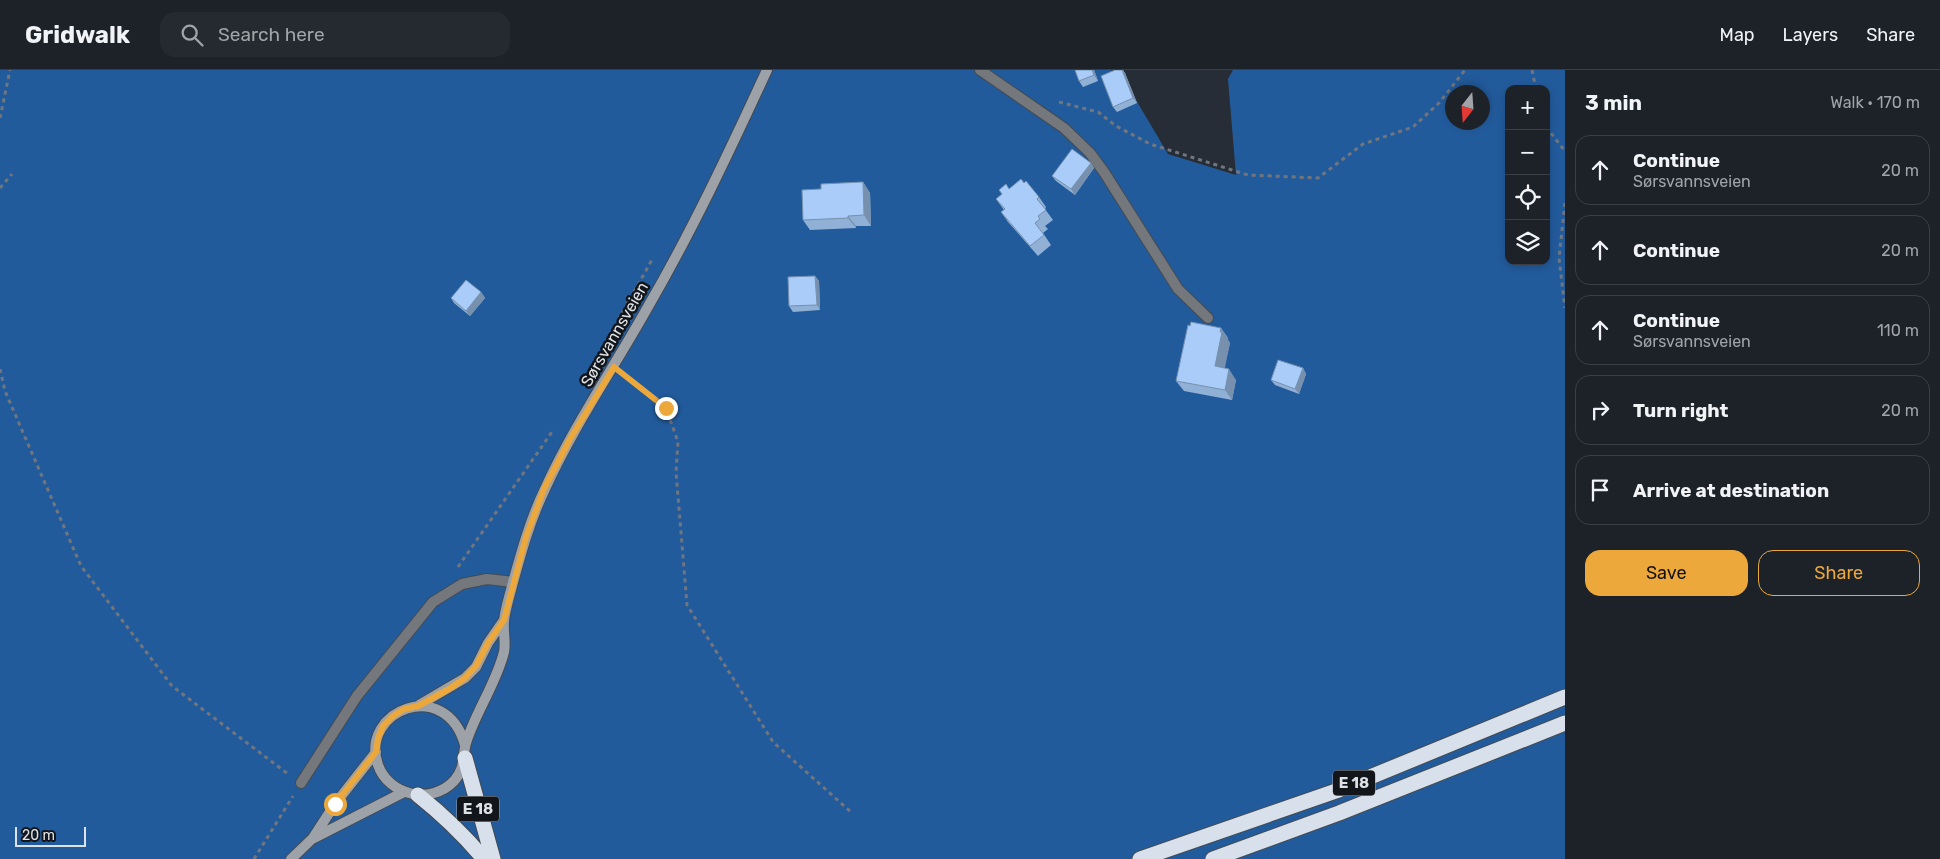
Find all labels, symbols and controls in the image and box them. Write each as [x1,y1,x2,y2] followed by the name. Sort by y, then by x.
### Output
[160,12,510,57] search box
[25,21,130,49] text: Gridwalk
[178,21,206,49] icon: search
[218,23,325,46] text: Search here
[1720,24,1755,46] text: Map
[1783,24,1838,46] text: Layers
[1866,24,1915,46] text: Share
[1445,85,1490,130] north arrow
[1505,85,1550,265] map controls
[1505,85,1550,130] button: +
[1585,90,1642,115] text: 3 min
[1830,93,1920,112] text: Walk · 170 m
[1505,130,1550,175] button: −
[1633,149,1720,172] text: Continue
[1586,156,1614,184] icon: ahead
[1881,161,1919,180] text: 20 m
[1633,172,1751,191] text: Sørsvannsveien
[1505,175,1550,220] button: locate
[1505,220,1550,265] button: layers
[1586,236,1614,264] icon: ahead
[1633,239,1720,262] text: Continue
[1881,241,1919,260] text: 20 m
[577,278,652,390] street label: Sørsvannsveien
[1633,309,1720,332] text: Continue
[1586,316,1614,344] icon: ahead
[1877,321,1919,340] text: 110 m
[1633,332,1751,351] text: Sørsvannsveien
[1586,396,1614,424] icon: right
[655,397,678,420] route end
[1633,399,1728,422] text: Turn right
[1881,401,1919,420] text: 20 m
[1586,476,1614,504] icon: arrive
[1633,479,1829,502] text: Arrive at destination
[1585,550,1748,596] button: Save
[1758,550,1920,596] button: Share
[1333,770,1375,796] road number: E 18
[324,793,347,816] route start
[457,796,499,822] road number: E 18
[15,824,86,847] scale bar
[22,827,55,844] text: 20 m

